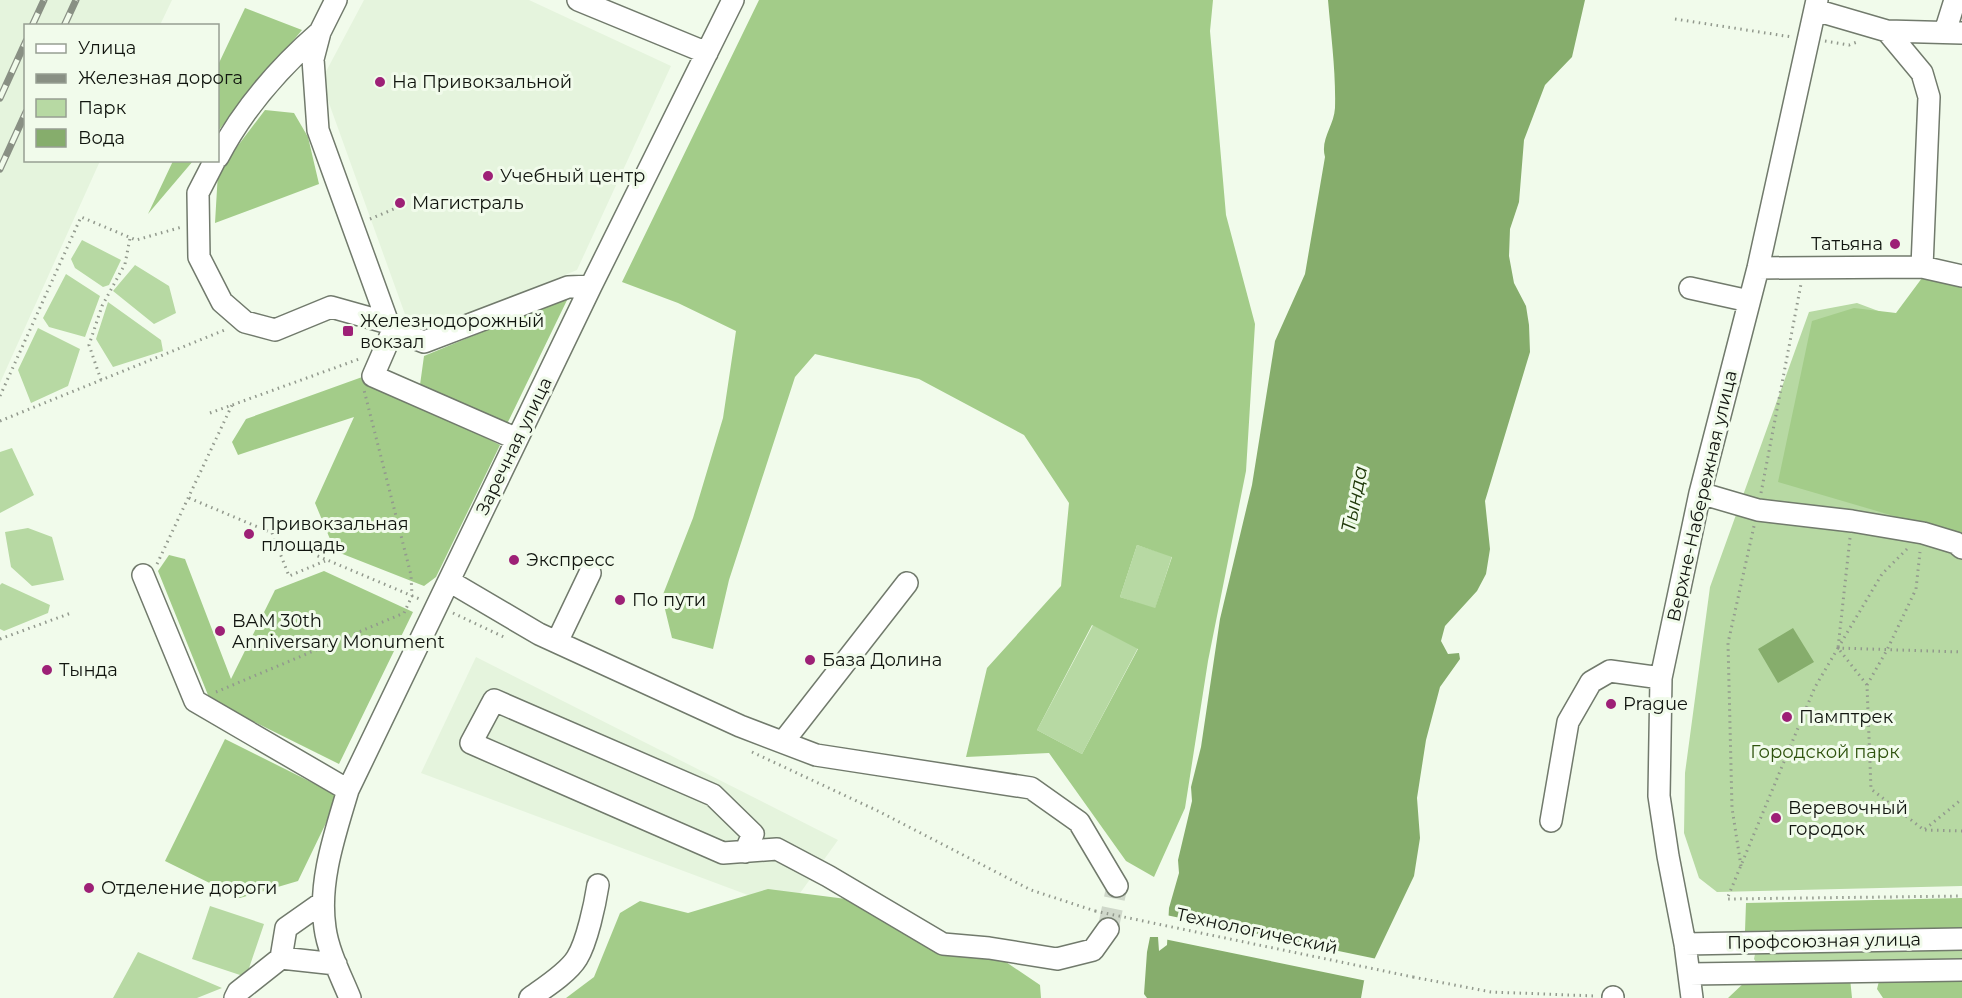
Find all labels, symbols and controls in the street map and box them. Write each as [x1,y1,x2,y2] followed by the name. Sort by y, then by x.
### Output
[24,24,219,162] legend
[78,37,136,59] text: Улица
[78,67,243,89] text: Железная дорога
[392,71,572,93] place label: На Привокзальной
[373,75,387,89] marker: На Привокзальной
[78,97,127,119] text: Парк
[78,127,125,149] text: Вода
[500,165,645,187] place label: Учебный центр
[481,169,495,183] marker: Учебный центр
[412,192,524,214] place label: Магистраль
[393,196,407,210] marker: Магистраль
[1811,233,1883,255] place label: Татьяна
[1888,237,1902,251] marker: Татьяна
[360,310,544,353] place label: Железнодорожный вокзал
[341,324,355,338] marker: Железнодорожный вокзал
[1662,368,1742,624] street label: Верхне-Набережная улица
[471,374,557,518] street label: Заречная улица
[1336,464,1372,534] water label: Тында
[261,513,409,556] place label: Привокзальная площадь
[242,527,256,541] marker: Привокзальная площадь
[526,549,615,571] place label: Экспресс
[507,553,521,567] marker: Экспресс
[632,589,706,611] place label: По пути
[613,593,627,607] marker: По пути
[232,610,445,653] place label: BAM 30th Anniversary Monument
[213,624,227,638] marker: BAM 30th Anniversary Monument
[822,649,942,671] place label: База Долина
[803,653,817,667] marker: База Долина
[59,659,118,681] place label: Тында
[40,663,54,677] marker: Тында
[1623,693,1688,715] place label: Prague
[1604,697,1618,711] marker: Prague
[1799,706,1894,728] place label: Памптрек
[1780,710,1794,724] marker: Памптрек
[1750,741,1900,763] park label: Городской парк
[1788,797,1908,840] place label: Веревочный городок
[1769,811,1783,825] marker: Веревочный городок
[101,877,277,899] place label: Отделение дороги
[82,881,96,895] marker: Отделение дороги
[1174,903,1340,959] street label: Технологический
[1727,928,1921,954] street label: Профсоюзная улица

